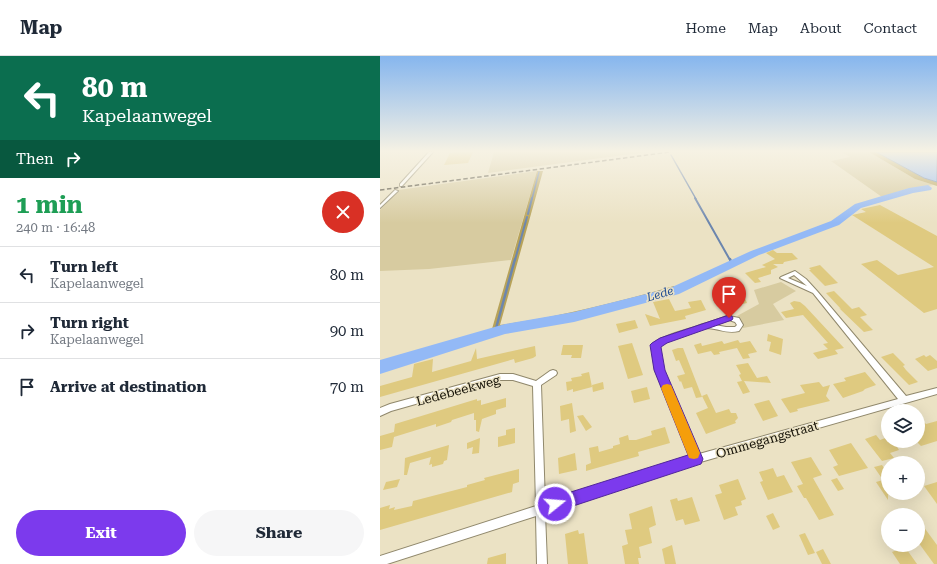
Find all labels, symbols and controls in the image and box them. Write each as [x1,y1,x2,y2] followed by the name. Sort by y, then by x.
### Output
[20,16,62,39] text: Map
[685,20,726,36] text: Home
[748,20,778,36] text: Map
[800,20,842,36] text: About
[864,20,917,36] text: Contact
[82,71,147,104] text: 80 m
[16,72,68,124] icon: left
[82,105,212,126] text: Kapelaanwegel
[62,148,84,170] icon: right
[16,150,54,168] text: Then
[16,191,83,219] text: 1 min
[322,191,364,233] button: close
[16,220,95,235] text: 240 m · 16:48
[50,258,118,276] text: Turn left
[16,264,38,286] icon: left
[330,266,364,284] text: 80 m
[50,276,144,291] text: Kapelaanwegel
[712,277,746,318] pin
[718,283,740,305] icon: arrive
[644,284,675,305] water label: Lede
[50,314,129,332] text: Turn right
[16,320,38,342] icon: right
[330,322,364,340] text: 90 m
[50,332,144,347] text: Kapelaanwegel
[415,372,502,409] street label: Ledebeekweg
[16,376,38,398] icon: arrive
[50,378,206,396] text: Arrive at destination
[330,378,364,396] text: 70 m
[881,404,925,552] map controls
[881,404,925,448] button: layers
[714,418,820,461] street label: Ommegangstraat
[881,456,925,500] button: +
[534,483,576,525] position arrow
[881,508,925,552] button: −
[16,510,186,556] button: Exit
[194,510,364,556] button: Share

